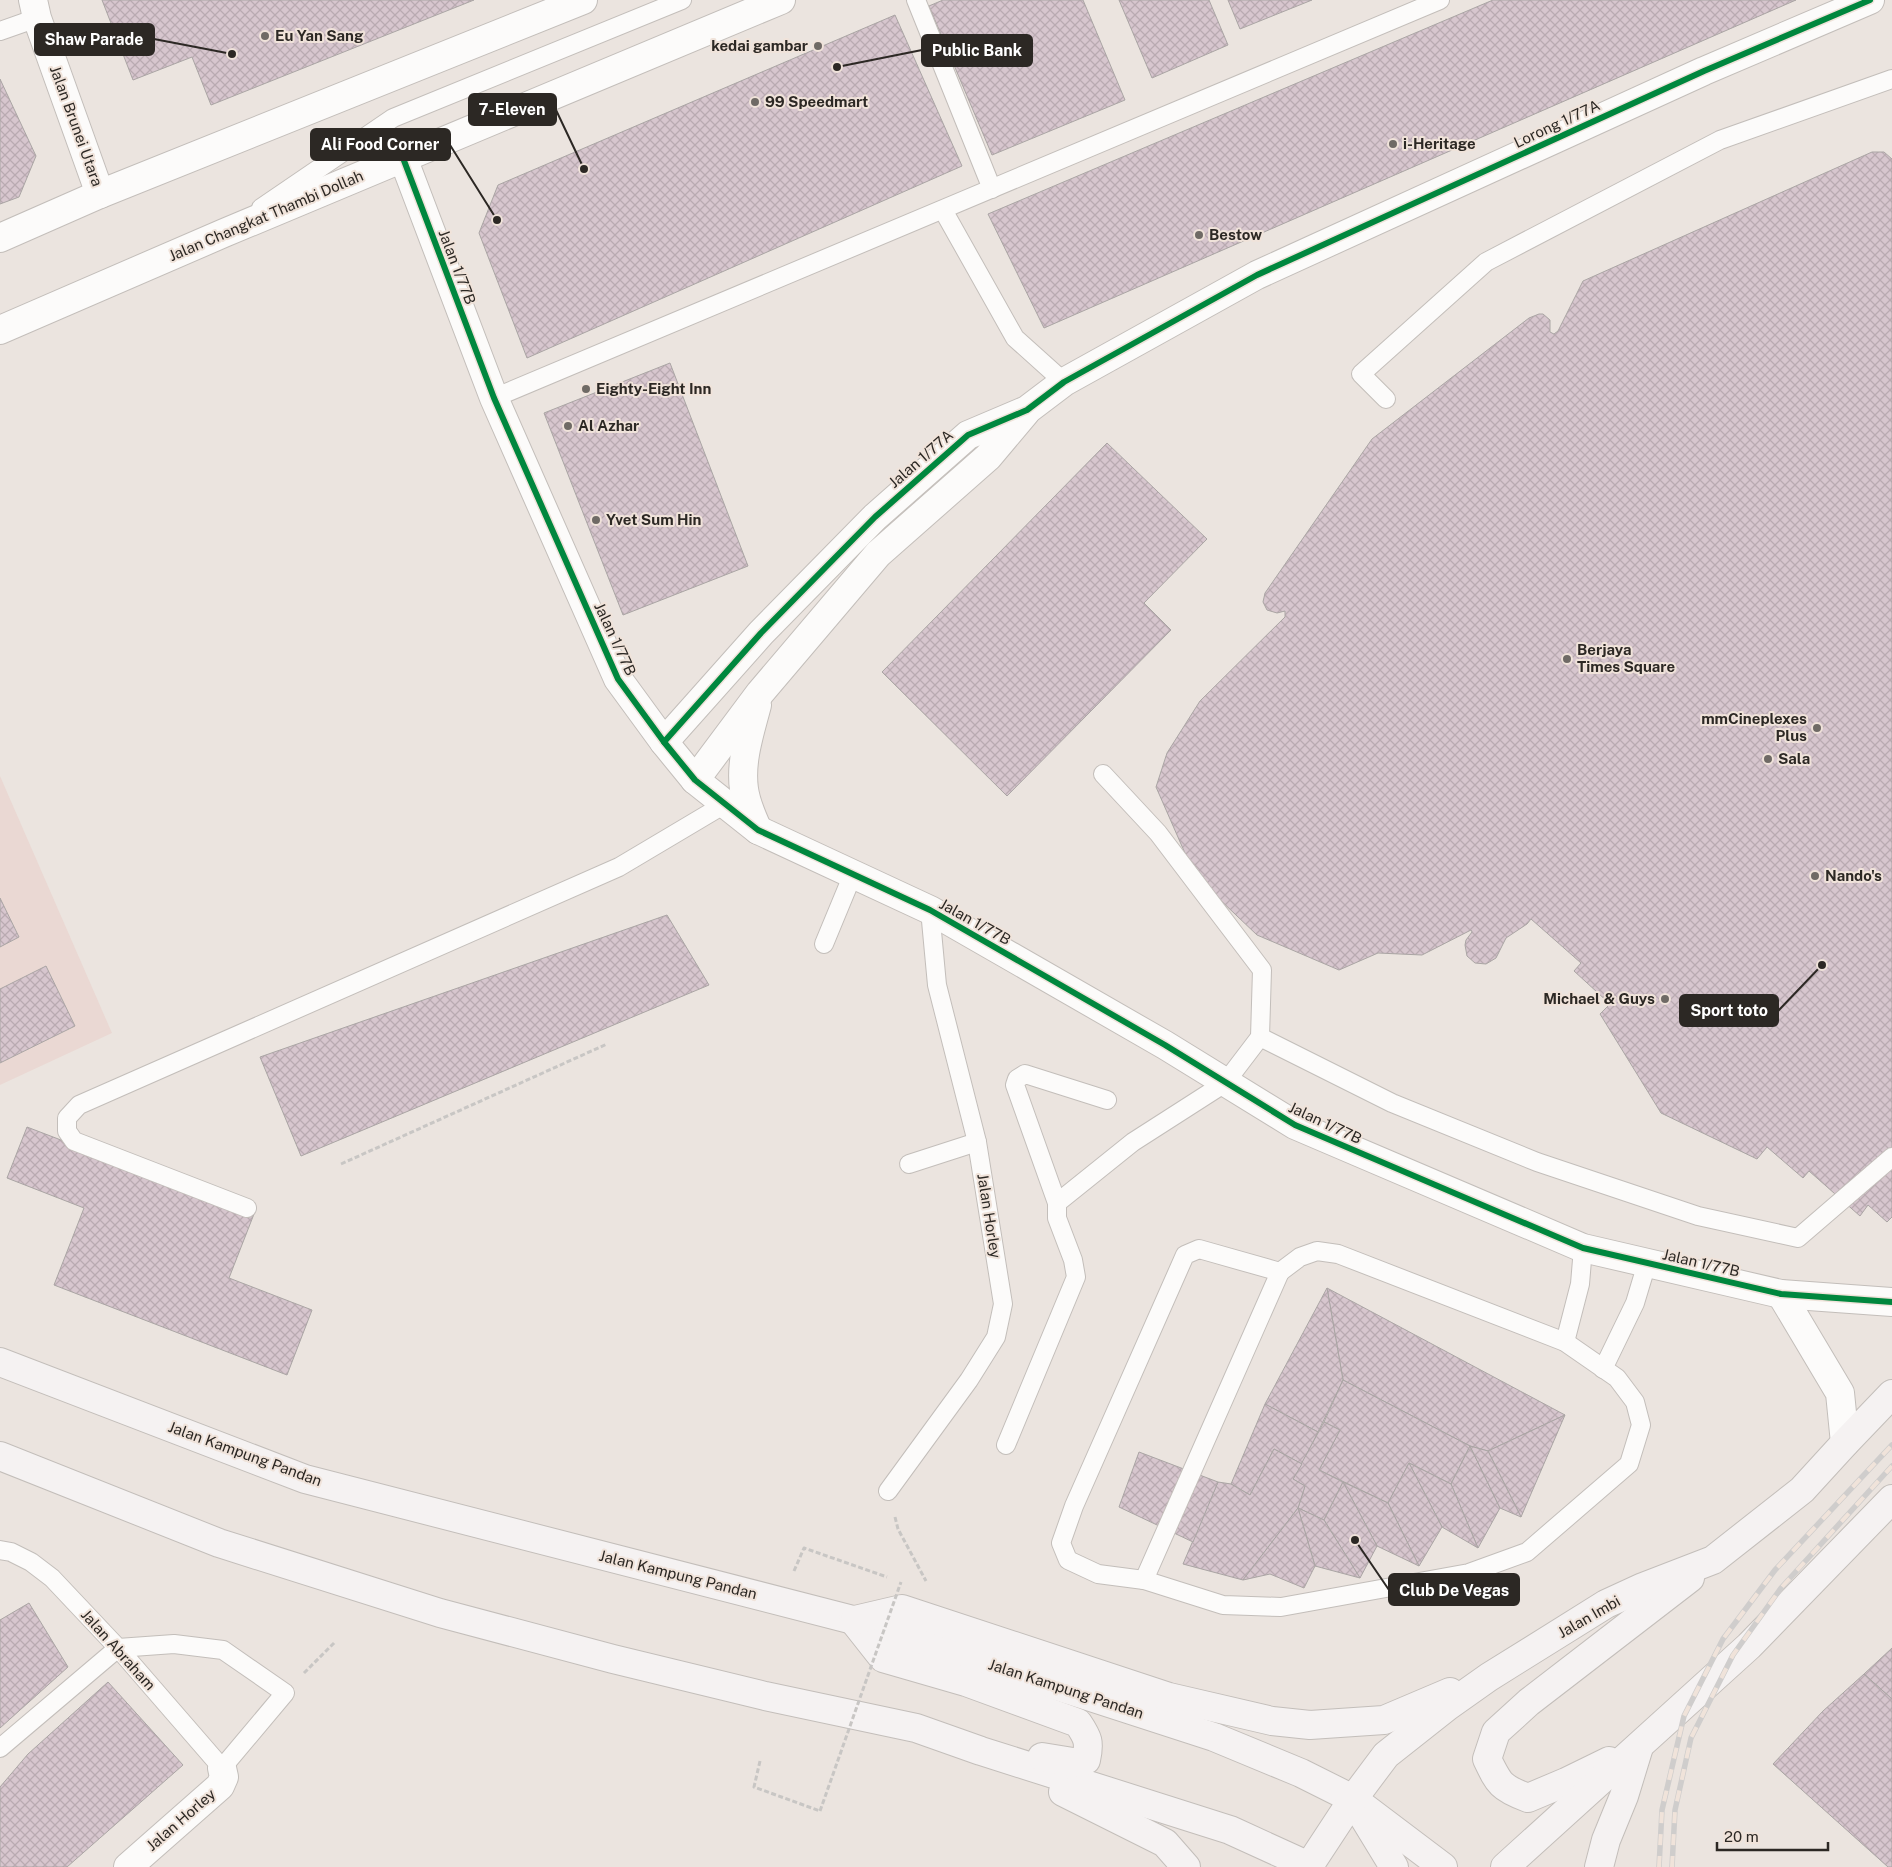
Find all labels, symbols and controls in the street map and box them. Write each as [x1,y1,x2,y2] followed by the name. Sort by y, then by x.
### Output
[35,24,154,55] callout: Shaw Parade
[275,27,364,44] place label: Eu Yan Sang
[44,30,144,49] text: Shaw Parade
[259,30,271,42] marker: Eu Yan Sang
[922,35,1032,66] callout: Public Bank
[711,37,808,54] place label: kedai gambar
[812,40,824,52] marker: kedai gambar
[932,41,1022,60] text: Public Bank
[47,63,106,188] street label: Jalan Brunei Utara
[765,93,868,110] place label: 99 Speedmart
[469,94,556,125] callout: 7-Eleven
[749,96,761,108] marker: 99 Speedmart
[1511,96,1603,151] street label: Lorong 1/77A
[479,100,545,119] text: 7-Eleven
[311,129,450,160] callout: Ali Food Corner
[321,135,440,154] text: Ali Food Corner
[1403,135,1476,152] place label: i-Heritage
[1387,138,1399,150] marker: i-Heritage
[166,167,366,264] street label: Jalan Changkat Thambi Dollah
[1209,226,1262,243] place label: Bestow
[435,227,480,307] street label: Jalan 1/77B
[1193,229,1205,241] marker: Bestow
[596,380,711,397] place label: Eighty-Eight Inn
[580,383,592,395] marker: Eighty-Eight Inn
[578,417,639,434] place label: Al Azhar
[562,420,574,432] marker: Al Azhar
[885,426,956,491] street label: Jalan 1/77A
[606,511,702,528] place label: Yvet Sum Hin
[590,514,602,526] marker: Yvet Sum Hin
[591,599,640,678] street label: Jalan 1/77B
[1577,641,1675,675] place label: Berjaya Times Square
[1561,653,1573,665] marker: Berjaya Times Square
[1701,710,1807,744] place label: mmCineplexes Plus
[1811,722,1823,734] marker: mmCineplexes Plus
[1778,750,1810,767] place label: Sala
[1762,753,1774,765] marker: Sala
[1825,867,1882,884] place label: Nando's
[1809,870,1821,882] marker: Nando's
[937,895,1014,948] street label: Jalan 1/77B
[1543,990,1655,1007] place label: Michael & Guys
[1659,993,1671,1005] marker: Michael & Guys
[1680,995,1778,1026] callout: Sport toto
[1690,1001,1768,1020] text: Sport toto
[1286,1098,1365,1147] street label: Jalan 1/77B
[974,1172,1005,1259] street label: Jalan Horley
[1661,1245,1741,1280] street label: Jalan 1/77B
[166,1418,324,1489] street label: Jalan Kampung Pandan
[597,1547,759,1602] street label: Jalan Kampung Pandan
[1389,1574,1519,1605] callout: Club De Vegas
[1399,1581,1509,1600] text: Club De Vegas
[1555,1592,1623,1641] street label: Jalan Imbi
[78,1606,159,1693] street label: Jalan Abraham
[986,1655,1146,1722] street label: Jalan Kampung Pandan
[143,1785,219,1854] street label: Jalan Horley
[1717,1820,1828,1852] scale bar
[1724,1828,1759,1845] text: 20 m

